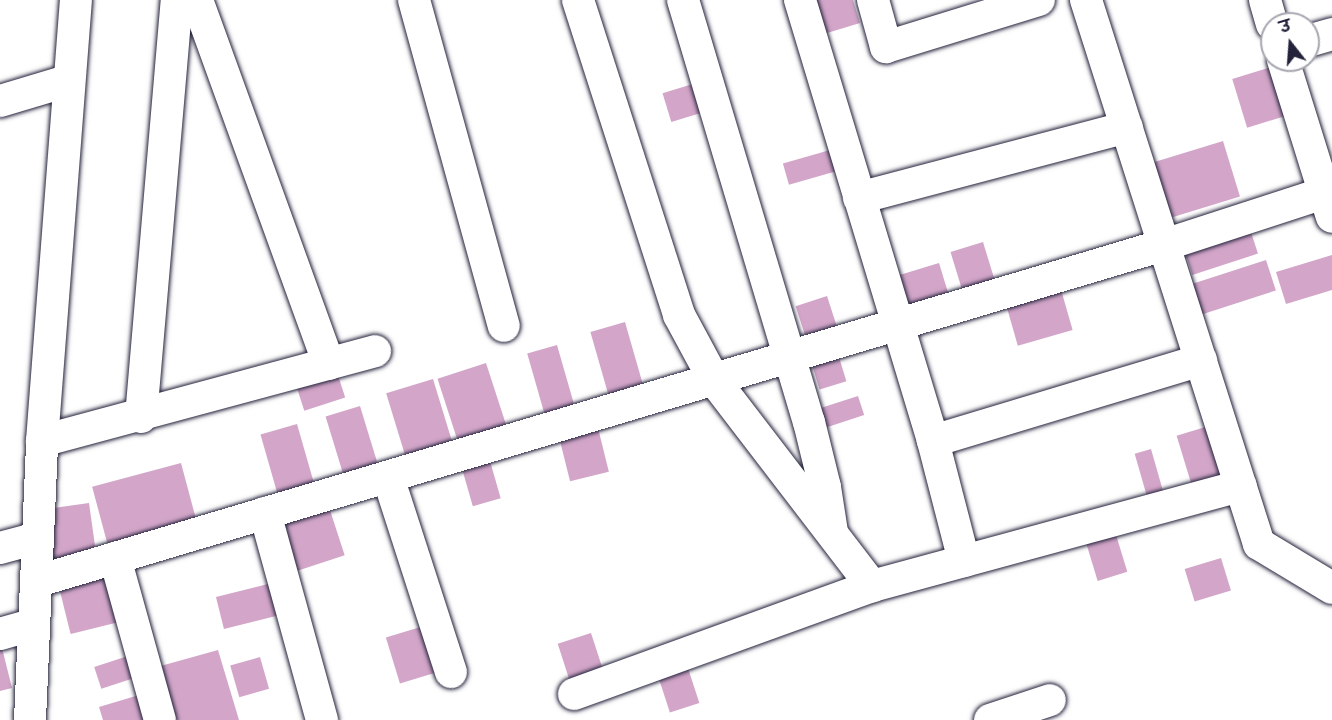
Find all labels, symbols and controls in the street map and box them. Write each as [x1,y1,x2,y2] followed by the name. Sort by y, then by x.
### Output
[1260,12,1320,72] north arrow
[1277,16,1293,38] text: उ

